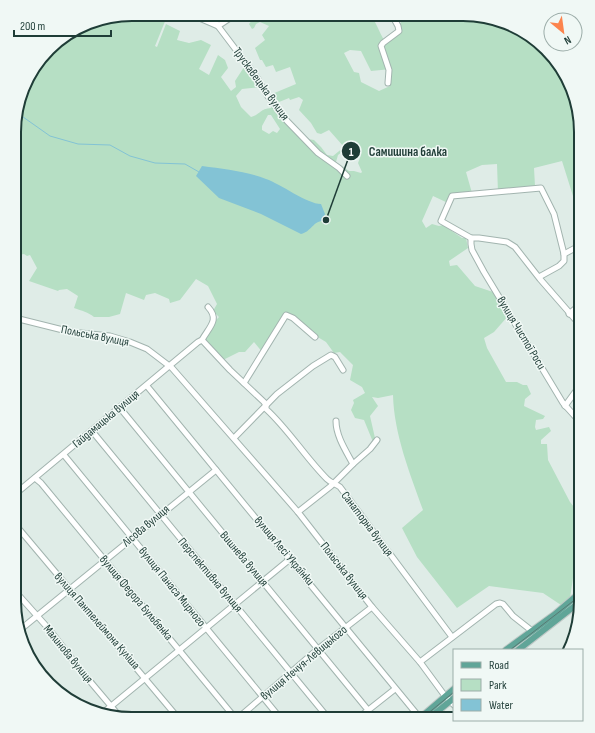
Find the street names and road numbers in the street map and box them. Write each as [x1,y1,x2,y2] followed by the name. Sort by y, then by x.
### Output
[230,45,293,124] street label: Трускавецька вулиця
[493,294,549,372] street label: вулиця Чистої Роси
[60,322,131,350] street label: Польська вулиця
[70,387,143,451] street label: Гайдамацька вулиця
[338,489,397,560] street label: Санаторна вулиця
[119,502,173,551] street label: Лісова вулиця
[251,513,317,589] street label: вулиця Лесі Українки
[216,528,272,590] street label: Вишнева вулиця
[174,535,246,616] street label: Перспективна вулиця
[317,539,371,603] street label: Польська вулиця
[135,544,209,630] street label: вулиця Панаса Мирного
[96,552,176,644] street label: вулиця Федора Бульбенка
[51,569,143,673] street label: вулиця Пантелеймона Куліша
[40,622,96,687] street label: Малинова вулиця
[258,622,350,704] street label: вулиця Нечуя-Левицького

